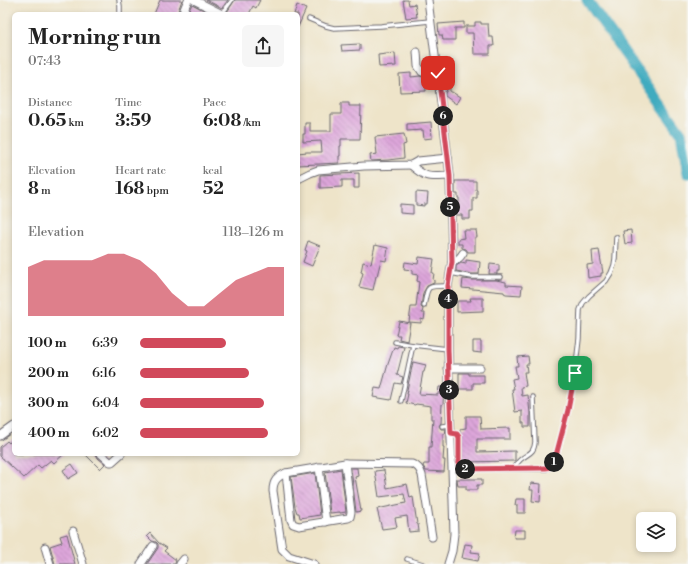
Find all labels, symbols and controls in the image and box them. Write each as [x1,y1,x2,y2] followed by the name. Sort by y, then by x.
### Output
[28,24,161,51] text: Morning run
[242,25,284,67] button: share
[28,53,61,69] text: 07:43
[421,56,455,90] pin
[427,62,449,84] icon: check
[28,96,72,110] text: Distance
[115,96,142,110] text: Time
[203,96,226,110] text: Pace
[433,106,453,126] pin: 6
[440,109,446,123] text: 6
[28,110,66,132] text: 0.65
[115,110,151,132] text: 3:59
[203,110,241,132] text: 6:08
[66,116,84,130] text: km
[241,116,261,130] text: /km
[28,164,76,178] text: Elevation
[115,164,166,178] text: Heart rate
[203,164,223,178] text: kcal
[28,178,39,200] text: 8
[115,178,144,200] text: 168
[203,178,224,200] text: 52
[39,184,51,198] text: m
[144,184,169,198] text: bpm
[440,197,460,217] pin: 5
[447,200,453,214] text: 5
[28,224,84,240] text: Elevation
[222,224,284,240] text: 118–126 m
[438,289,458,309] pin: 4
[444,292,452,306] text: 4
[28,335,67,351] text: 100 m
[92,335,118,351] text: 6:39
[558,356,592,390] pin
[564,362,586,384] icon: arrive
[28,365,69,381] text: 200 m
[92,365,116,381] text: 6:16
[439,380,459,400] pin: 3
[446,383,452,397] text: 3
[28,395,69,411] text: 300 m
[92,395,119,411] text: 6:04
[28,425,70,441] text: 400 m
[92,425,119,441] text: 6:02
[544,452,564,472] pin: 1
[551,455,557,469] text: 1
[455,459,475,479] pin: 2
[462,462,468,476] text: 2
[636,512,676,552] map controls
[636,512,676,552] button: layers

